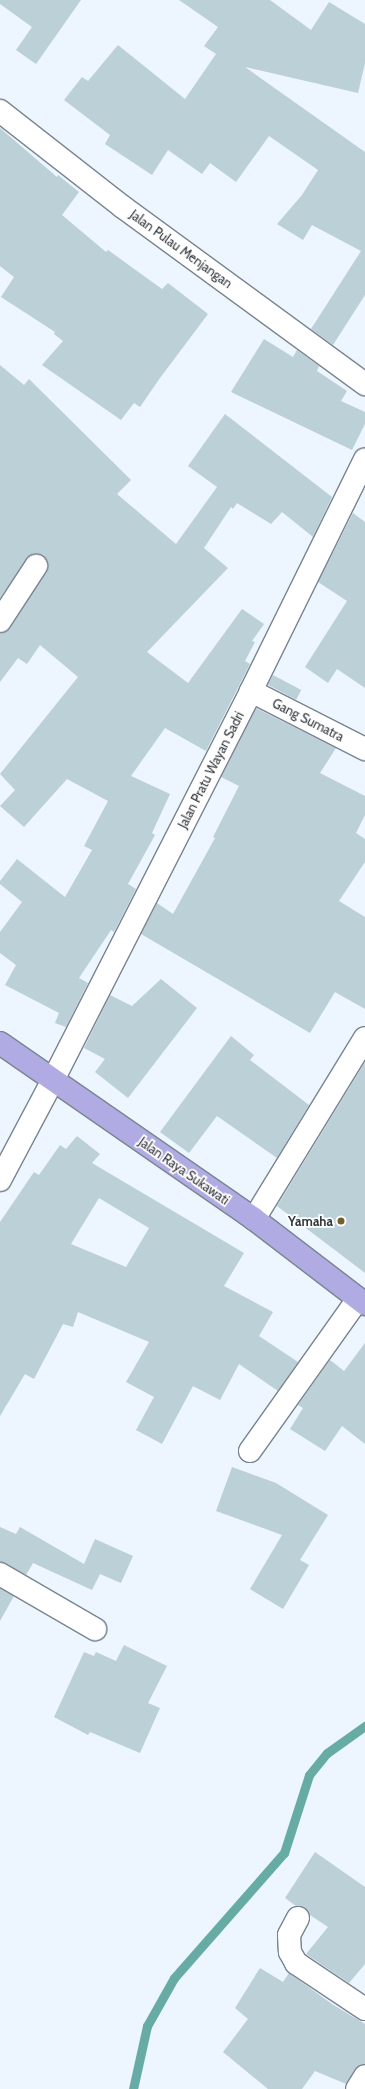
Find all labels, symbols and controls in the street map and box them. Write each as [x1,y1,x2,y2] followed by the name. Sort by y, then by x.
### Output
[127,207,235,291] street label: Jalan Pulau Menjangan
[270,695,346,745] street label: Gang Sumatra
[175,709,247,831] street label: Jalan Pratu Wayan Sadri
[136,1134,232,1208] street label: Jalan Raya Sukawati
[288,1213,333,1229] place label: Yamaha
[336,1216,346,1226] marker: Yamaha

